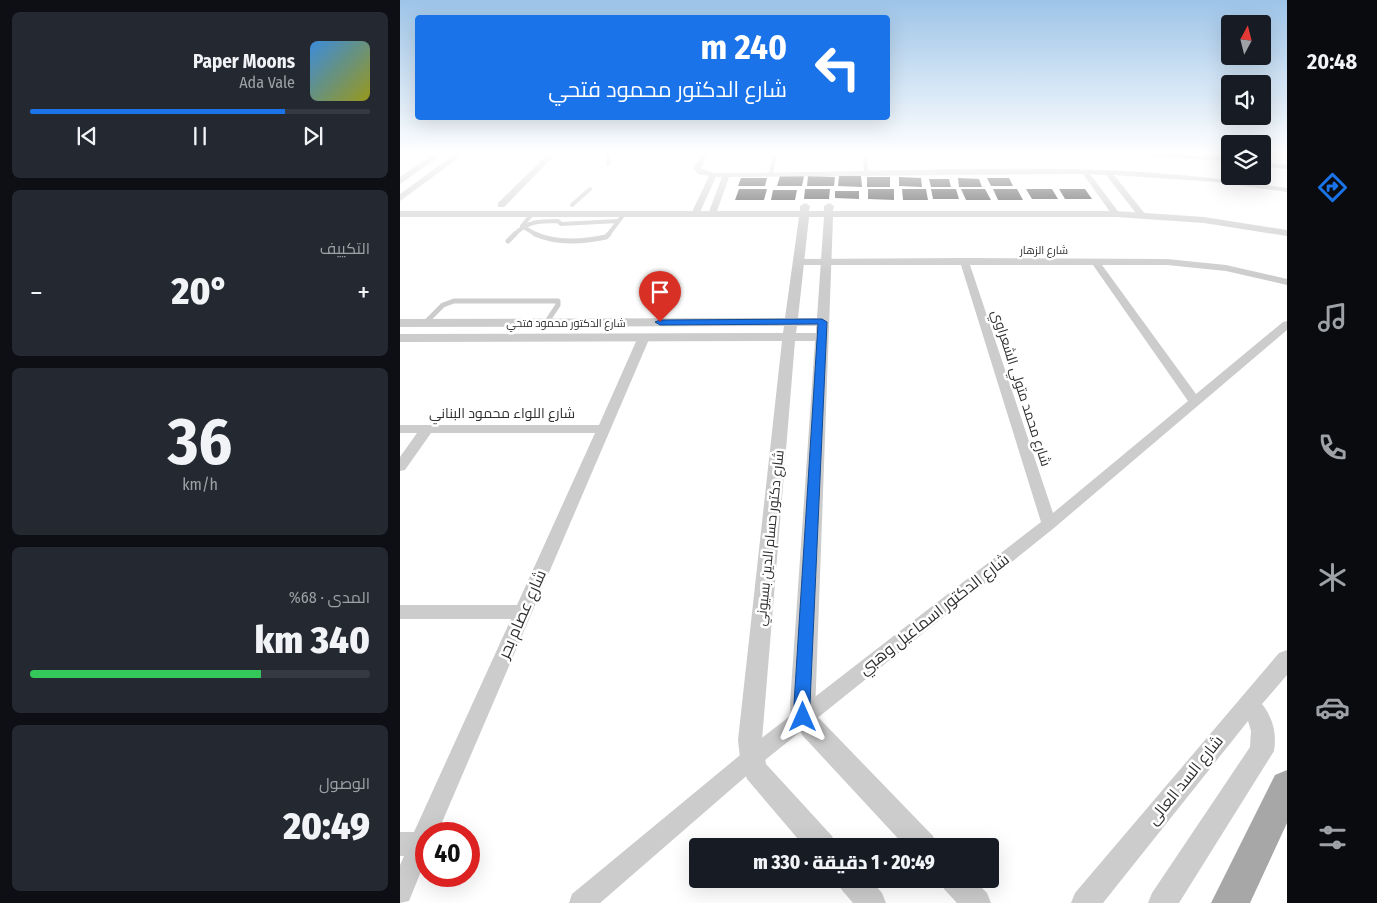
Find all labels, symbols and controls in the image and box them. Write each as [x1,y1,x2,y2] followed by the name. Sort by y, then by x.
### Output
[1221,15,1271,65] north arrow
[1221,15,1271,185] map controls
[700,26,787,68] text: 240 m
[805,35,870,100] icon: left
[1307,48,1357,75] text: 20:48
[193,50,295,73] text: Paper Moons
[239,73,295,92] text: Ada Vale
[1221,75,1271,125] button: sound
[548,76,787,103] text: شارع الدكتور محمود فتحي
[73,122,101,150] icon: previous
[186,122,214,150] icon: pause
[299,122,327,150] icon: next
[1221,135,1271,185] button: layers
[1315,170,1350,205] icon: directions
[320,239,370,258] text: التكييف
[1019,244,1068,258] street label: شارع الزهار
[172,268,228,314] text: 20°
[639,271,681,322] pin
[30,276,43,309] text: −
[357,276,370,309] text: +
[646,278,674,306] icon: arrive
[1315,300,1350,335] icon: music
[985,308,1054,469] street label: شارع محمد متولي الشعراوي
[506,317,626,332] street label: شارع الدكتور محمود فتحي
[168,403,232,481] text: 36
[429,405,575,425] street label: شارع اللواء محمود البناني
[1315,430,1350,465] icon: phone
[752,449,791,627] street label: شارع دكتور حسام الدين بسيوني
[182,475,218,494] text: km/h
[855,549,1015,682] street label: شارع الدكتور اسماعيل وهبي
[1315,560,1350,595] icon: climate
[494,567,552,663] street label: شارع عصام بحر
[289,588,370,607] text: المدى · 68%
[254,617,370,663] text: 340 km
[776,690,828,742] position arrow
[1315,690,1350,725] icon: car
[1143,731,1228,830] street label: شارع السد العالى
[319,774,370,793] text: الوصول
[283,803,370,849] text: 20:49
[1315,820,1350,855] icon: filters
[415,822,480,887] speed limit sign: 40
[753,851,935,874] text: 20:49 · 1 دقيقة · 330 m

